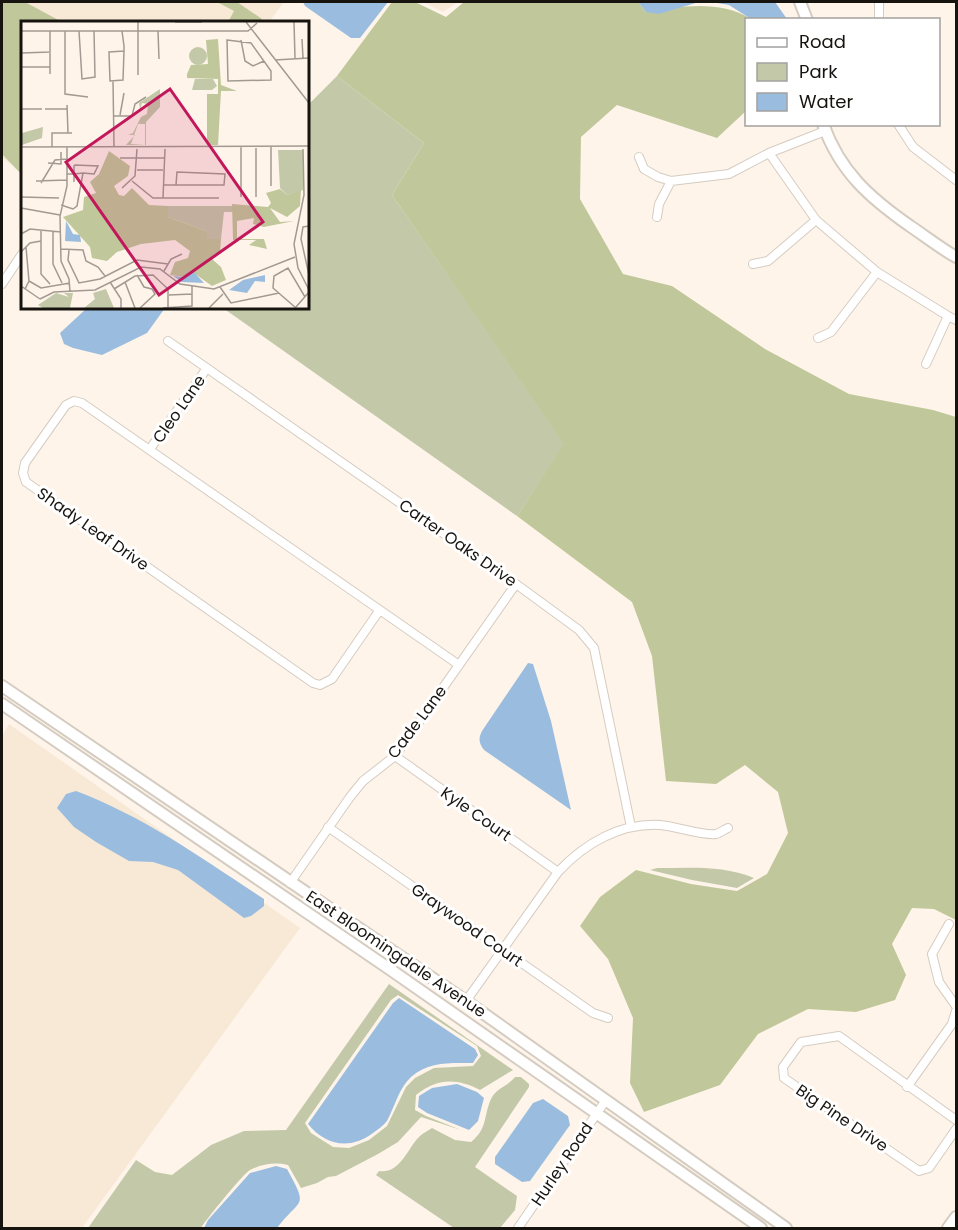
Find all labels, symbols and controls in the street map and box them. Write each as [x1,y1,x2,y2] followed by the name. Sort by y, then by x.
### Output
[745,18,940,126] legend
[21,21,309,309] inset map
[799,29,846,54] text: Road
[799,59,838,84] text: Park
[799,89,853,114] text: Water
[147,370,211,448] street label: Cleo Lane
[32,482,154,576] street label: Shady Leaf Drive
[394,494,522,592] street label: Carter Oaks Drive
[382,681,452,763] street label: Cade Lane
[436,781,516,847] street label: Kyle Court
[407,878,528,972] street label: Graywood Court
[301,885,491,1023] street label: East Bloomingdale Avenue
[791,1079,893,1157] street label: Big Pine Drive
[526,1118,598,1210] street label: Hurley Road

